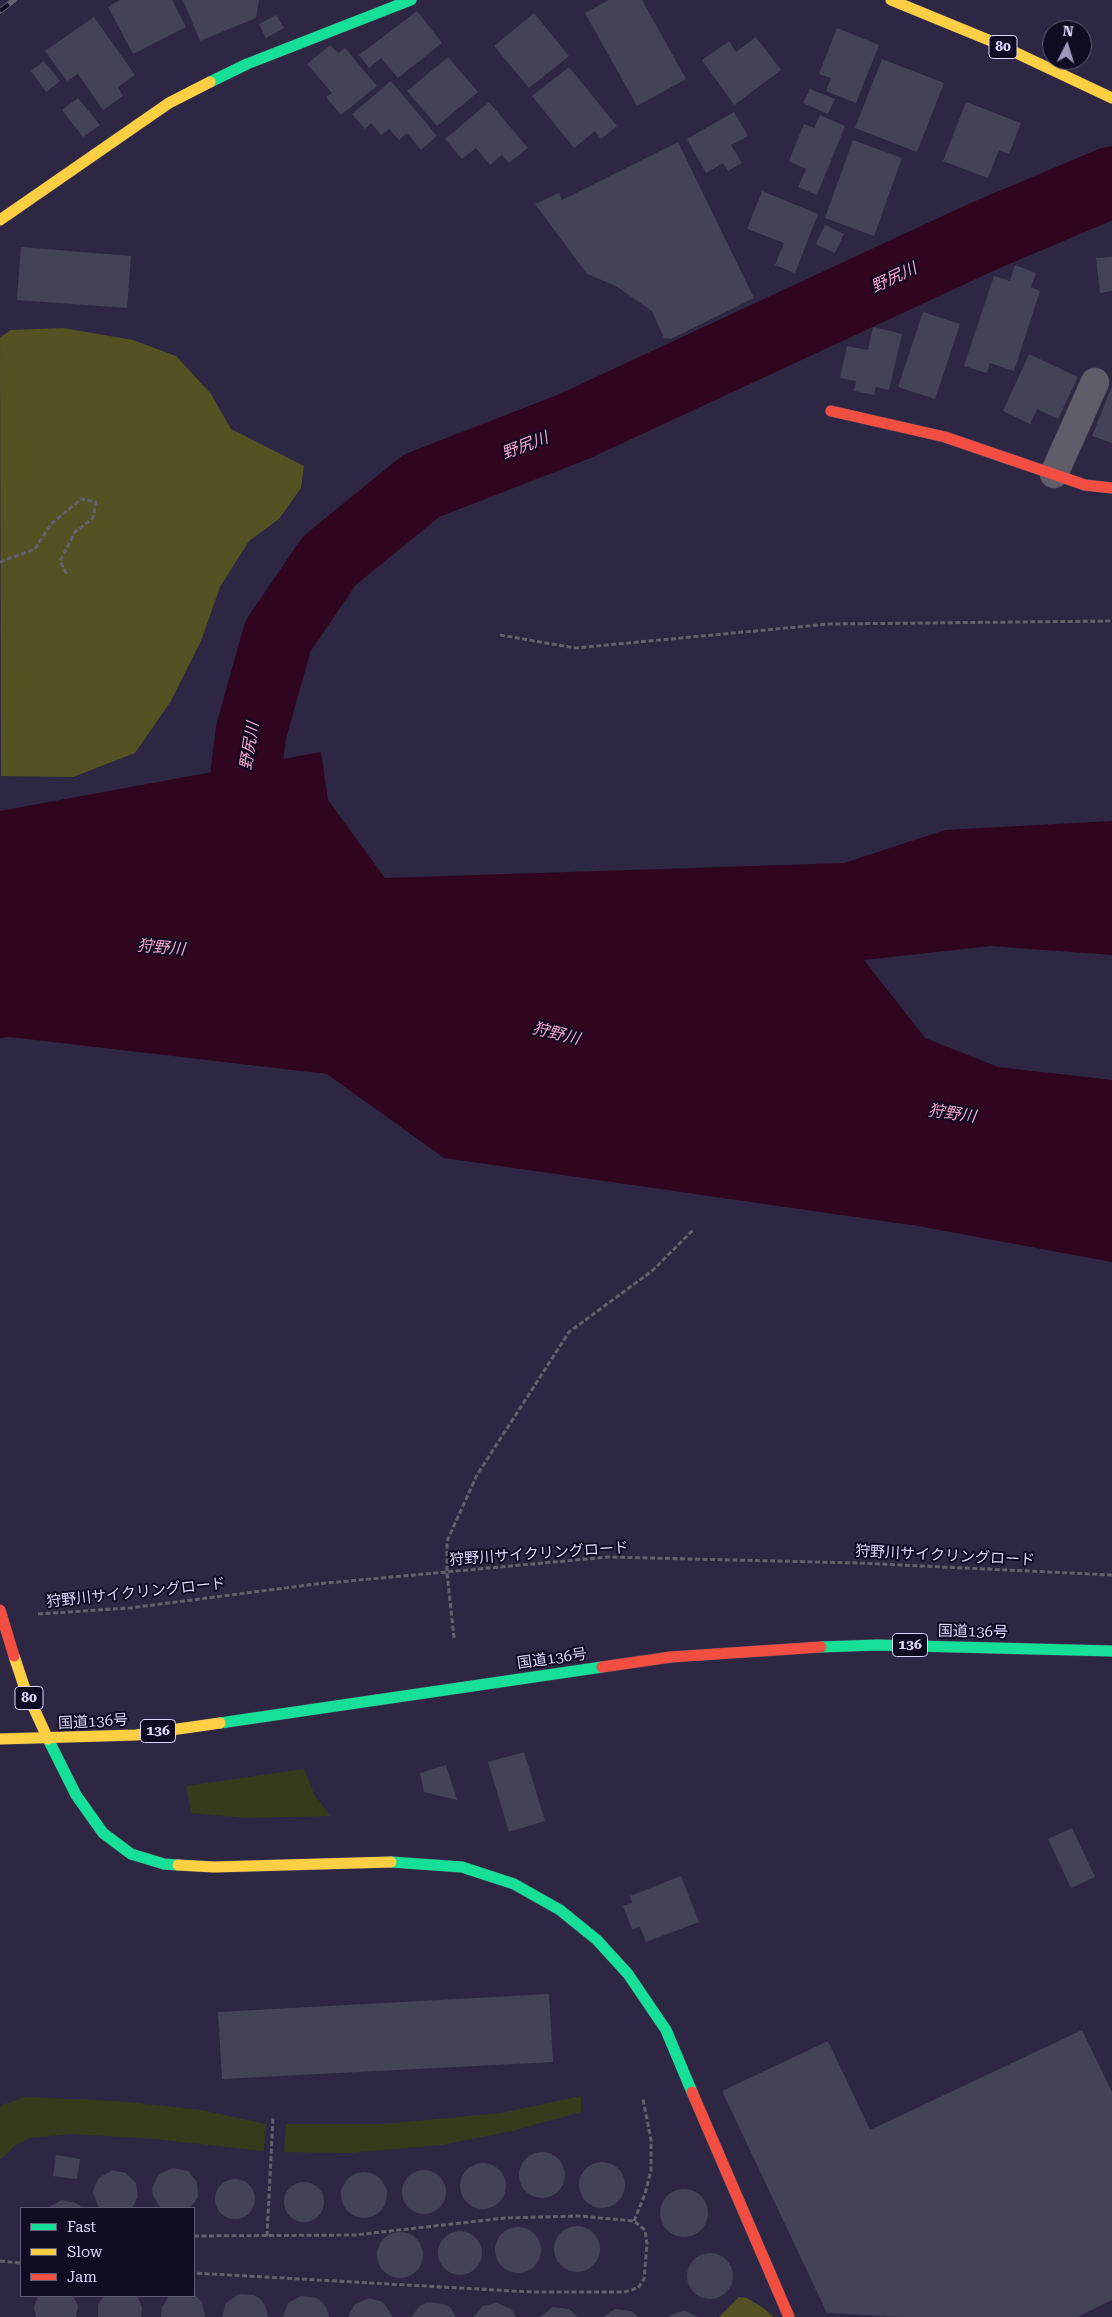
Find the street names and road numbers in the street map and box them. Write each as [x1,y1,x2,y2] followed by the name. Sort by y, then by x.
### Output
[989,36,1017,58] road number: 80
[449,1539,629,1569] street label: 狩野川サイクリングロード
[855,1542,1035,1570] street label: 狩野川サイクリングロード
[46,1575,226,1611] street label: 狩野川サイクリングロード
[938,1622,1008,1642] street label: 国道136号
[892,1634,928,1656] road number: 136
[516,1645,588,1673] street label: 国道136号
[15,1686,43,1710] road number: 80
[57,1711,129,1733] street label: 国道136号
[140,1720,176,1742] road number: 136

